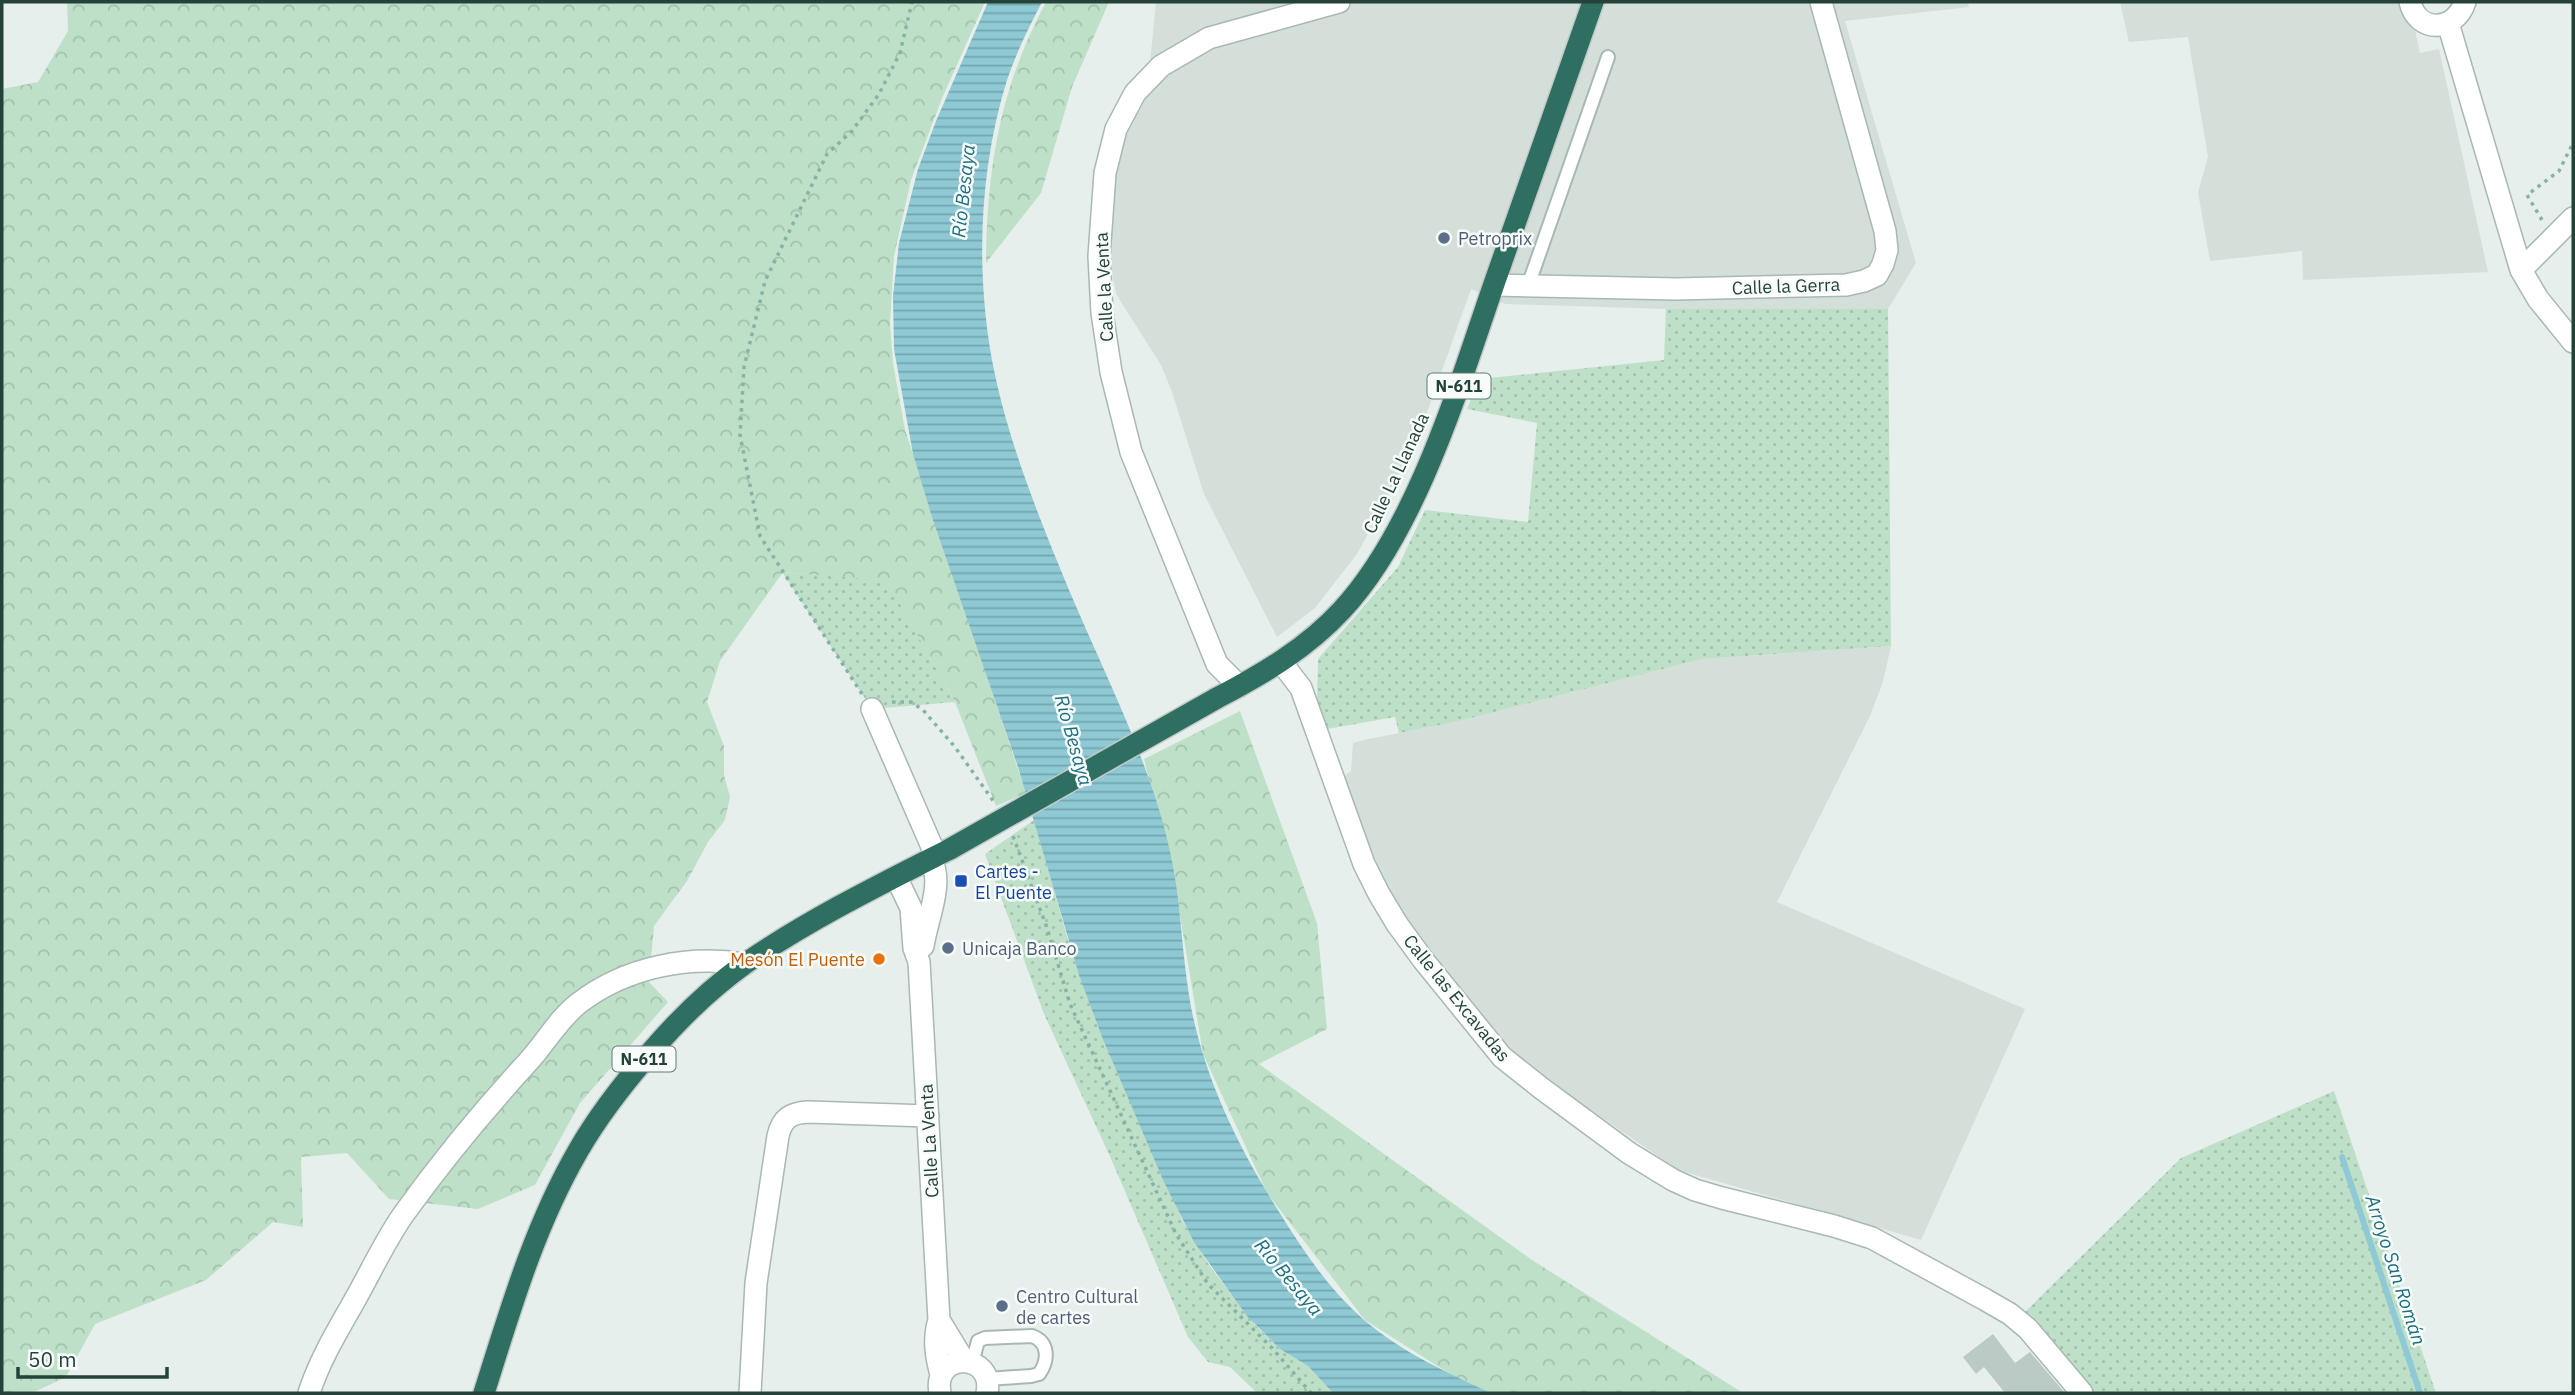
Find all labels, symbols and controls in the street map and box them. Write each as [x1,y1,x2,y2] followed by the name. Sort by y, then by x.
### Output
[946,143,980,239] water label: Río Besaya
[1458,227,1532,250] place label: Petroprix
[1436,230,1452,246] marker: Petroprix
[1090,231,1118,342] street label: Calle la Venta
[1731,273,1841,299] street label: Calle la Gerra
[1428,374,1490,398] road number: N-611
[1358,408,1434,537] street label: Calle La Llanada
[1050,692,1098,788] water label: Río Besaya
[975,860,1052,904] place label: Cartes - El Puente
[953,873,969,889] marker: Cartes - El Puente
[1399,930,1515,1066] street label: Calle las Excavadas
[962,937,1077,960] place label: Unicaja Banco
[940,940,956,956] marker: Unicaja Banco
[730,948,865,971] place label: Mesón El Puente
[871,951,887,967] marker: Mesón El Puente
[612,1046,676,1072] road number: N-611
[915,1083,943,1199] street label: Calle La Venta
[2360,1191,2432,1348] water label: Arroyo San Román
[1250,1234,1328,1320] water label: Río Besaya
[1016,1285,1138,1329] place label: Centro Cultural de cartes
[994,1298,1010,1314] marker: Centro Cultural de cartes
[18,1336,166,1380] scale bar
[28,1345,77,1373] text: 50 m

